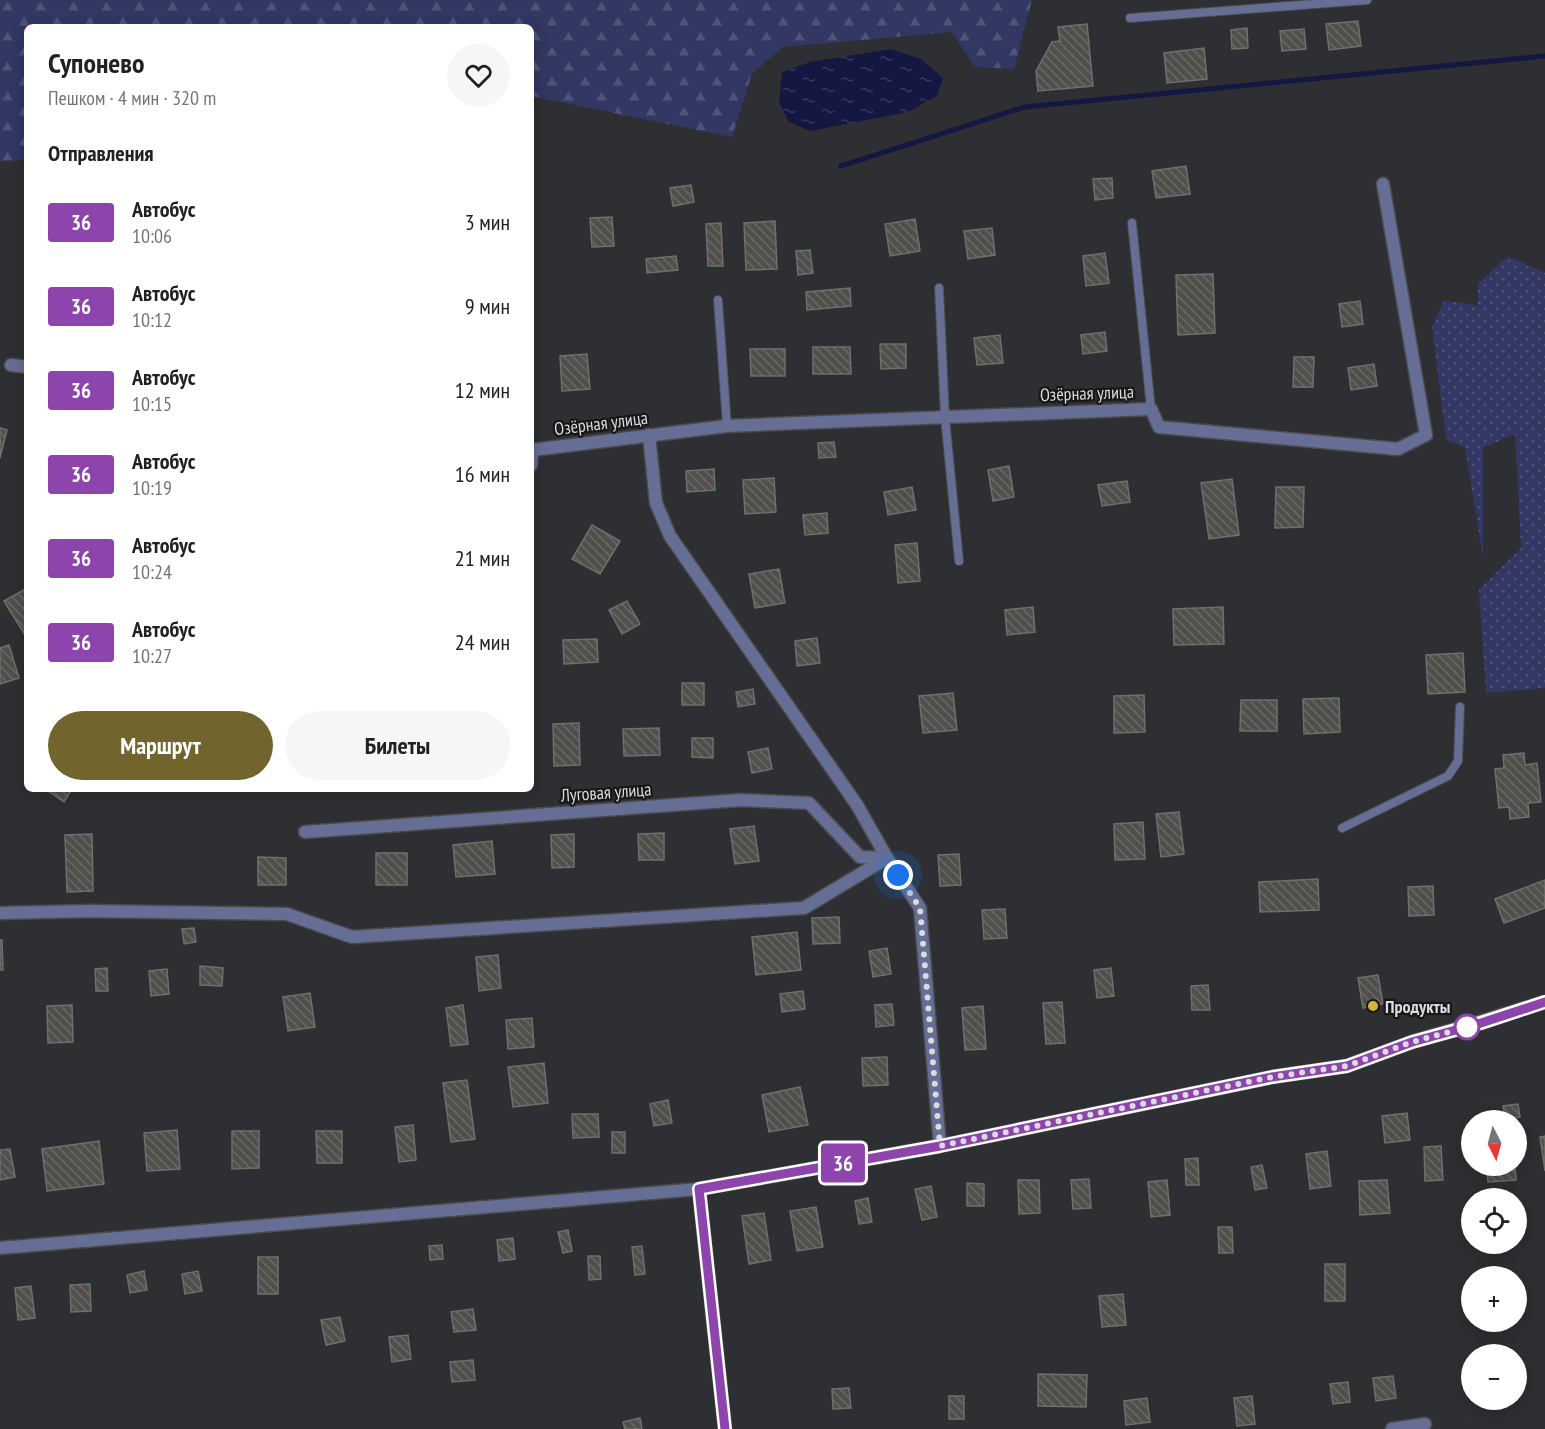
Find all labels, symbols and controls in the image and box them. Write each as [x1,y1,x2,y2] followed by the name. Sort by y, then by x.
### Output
[48,44,144,81] text: Супонево
[447,44,510,107] button: heart
[48,85,216,111] text: Пешком · 4 мин · 320 m
[48,139,154,167] text: Отправления
[132,195,195,223] text: Автобус
[465,208,510,236] text: 3 мин
[71,209,91,236] text: 36
[132,223,172,249] text: 10:06
[132,279,195,307] text: Автобус
[465,292,510,320] text: 9 мин
[71,293,91,320] text: 36
[132,307,172,333] text: 10:12
[132,363,195,391] text: Автобус
[455,376,510,404] text: 12 мин
[71,377,91,404] text: 36
[1040,380,1134,406] street label: Озёрная улица
[132,391,172,417] text: 10:15
[553,406,649,440] street label: Озёрная улица
[132,447,195,475] text: Автобус
[455,460,510,488] text: 16 мин
[71,461,91,488] text: 36
[132,475,172,501] text: 10:19
[132,531,195,559] text: Автобус
[455,544,510,572] text: 21 мин
[71,545,91,572] text: 36
[132,559,172,585] text: 10:24
[132,615,195,643] text: Автобус
[455,628,510,656] text: 24 мин
[71,629,91,656] text: 36
[132,643,172,669] text: 10:27
[48,711,273,780] button: Маршрут
[285,711,510,780] button: Билеты
[559,777,652,807] street label: Луговая улица
[883,860,913,890] your location
[1385,995,1450,1018] place label: Продукты
[1366,999,1380,1013] marker: Продукты
[1454,1014,1480,1040] unlabelled marker
[1461,1110,1527,1176] north arrow
[1461,1110,1527,1410] map controls
[816,1144,870,1182] line badge: 36
[833,1150,853,1177] text: 36
[1461,1188,1527,1254] button: locate
[1461,1266,1527,1332] button: +
[1461,1344,1527,1410] button: −

